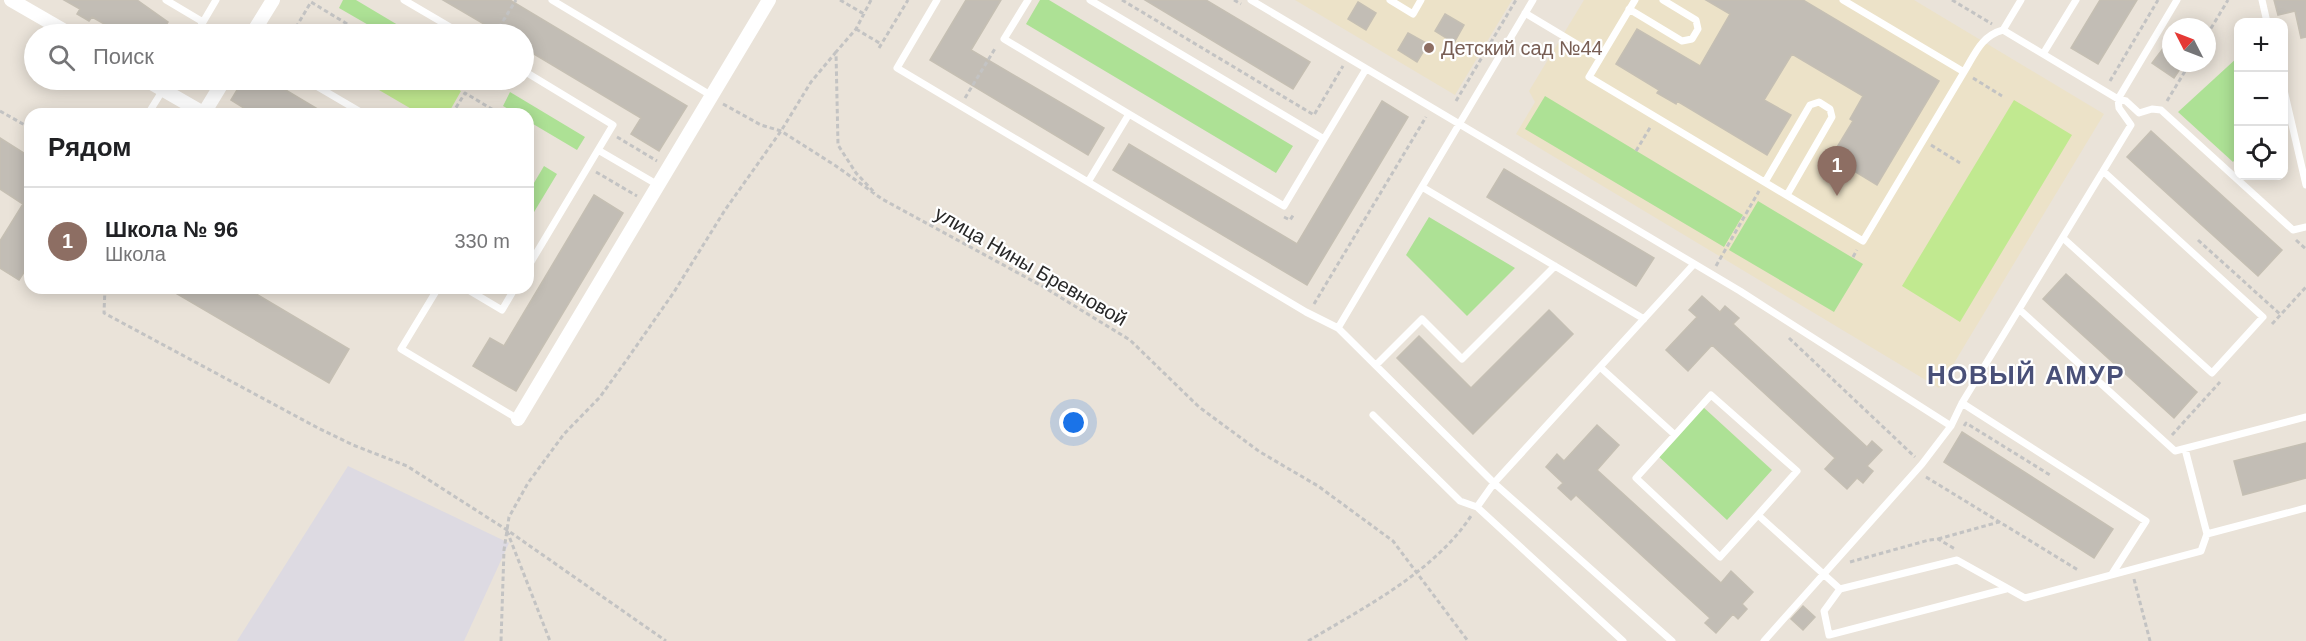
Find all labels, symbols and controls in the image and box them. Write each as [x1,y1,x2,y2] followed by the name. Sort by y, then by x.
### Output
[2162,18,2216,72] north arrow
[2234,18,2288,180] map controls
[2234,18,2288,72] button: +
[24,24,534,90] search box
[1441,37,1603,59] place label: Детский сад №44
[45,41,78,74] icon: search
[1422,41,1436,55] marker: Детский сад №44
[93,44,154,69] text: Поиск
[2234,72,2288,126] button: −
[2234,126,2288,180] button: locate
[48,132,131,162] text: Рядом
[1818,146,1856,196] pin: 1
[931,202,1131,330] street label: улица Нины Бревновой
[105,217,238,242] text: Школа № 96
[62,230,73,252] text: 1
[454,230,510,252] text: 330 m
[105,243,166,265] text: Школа
[1927,360,2125,390] district label: НОВЫЙ АМУР
[1059,408,1088,437] your location

